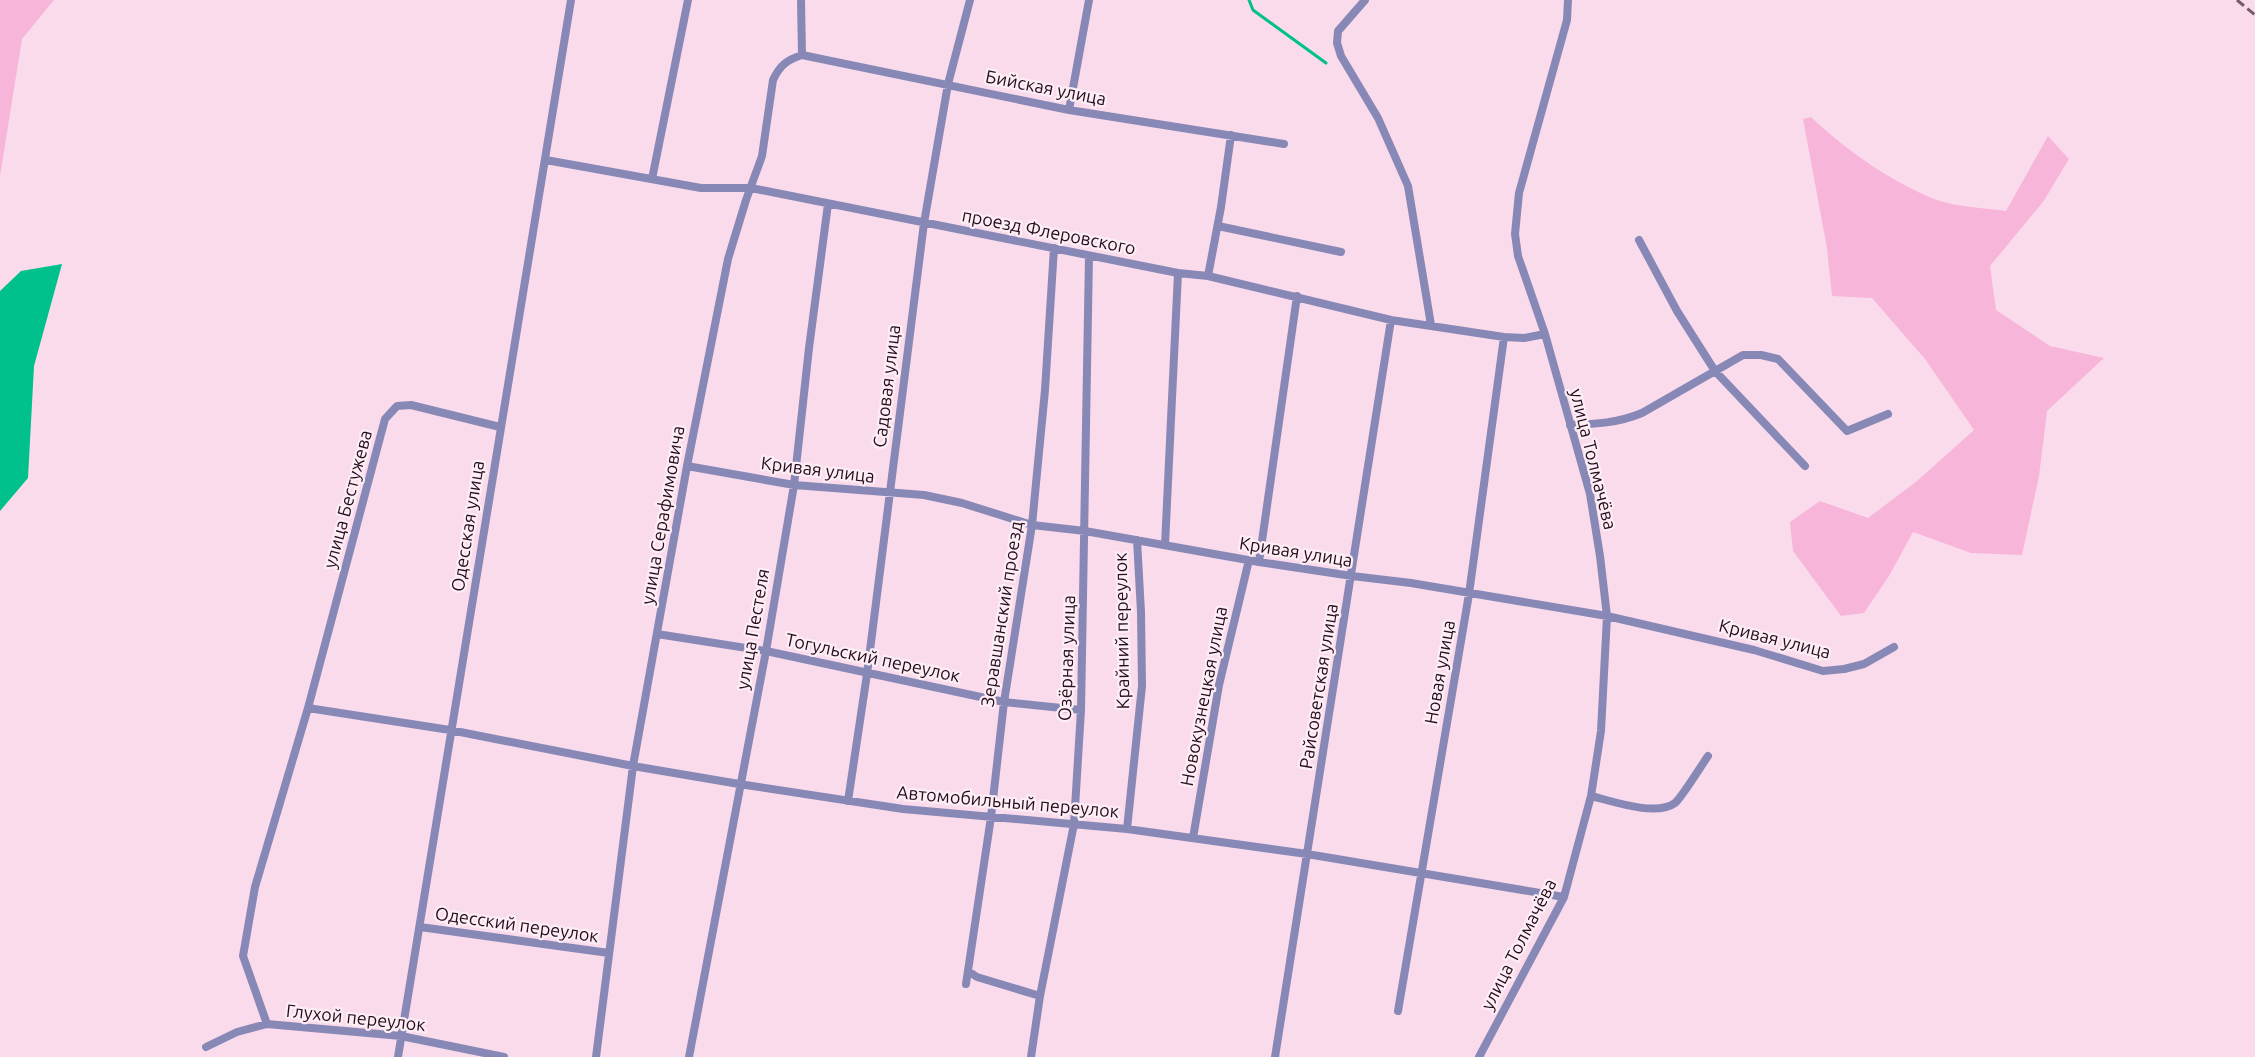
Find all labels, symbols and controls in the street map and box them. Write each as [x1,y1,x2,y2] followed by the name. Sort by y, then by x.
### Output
[984,66,1108,108] street label: Бийская улица
[960,204,1138,258] street label: проезд Флеровского
[869,323,903,449] street label: Садовая улица
[1567,386,1621,532] street label: улица Толмачёва
[636,424,688,606] street label: улица Серафимовича
[319,428,375,570] street label: улица Бестужева
[760,452,876,486] street label: Кривая улица
[447,459,487,593] street label: Одесская улица
[976,519,1026,708] street label: Зеравшанский проезд
[1238,532,1354,570] street label: Кривая улица
[1110,552,1132,710] street label: Крайний переулок
[732,567,772,691] street label: улица Пестеля
[1054,595,1078,721] street label: Озёрная улица
[1295,602,1341,770] street label: Райсоветская улица
[1176,604,1230,788] street label: Новокузнецкая улица
[1717,614,1833,662] street label: Кривая улица
[1420,618,1458,726] street label: Новая улица
[784,629,962,685] street label: Тогульский переулок
[896,781,1120,821] street label: Автомобильный переулок
[1476,875,1560,1013] street label: улица Толмачёва
[434,903,600,945] street label: Одесский переулок
[285,1000,427,1034] street label: Глухой переулок

